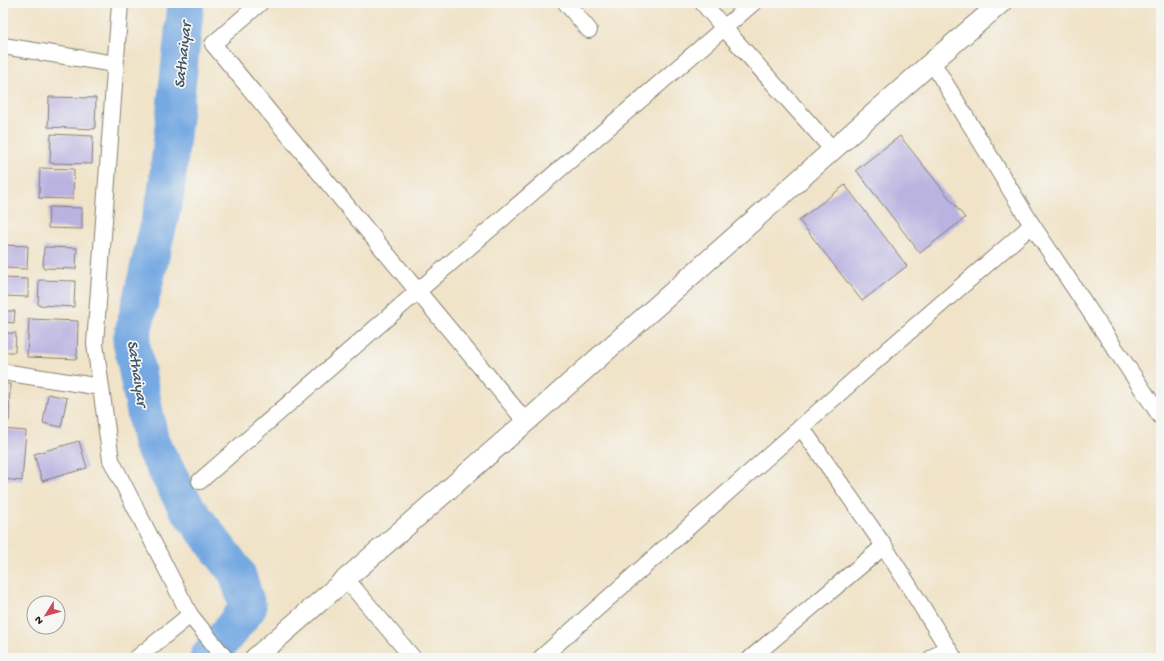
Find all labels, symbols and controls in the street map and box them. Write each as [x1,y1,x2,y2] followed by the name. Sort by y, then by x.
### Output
[172,18,198,89] water label: Sathaiyar
[121,339,151,411] water label: Sathaiyar
[26,595,66,635] north arrow
[33,613,47,626] text: N

